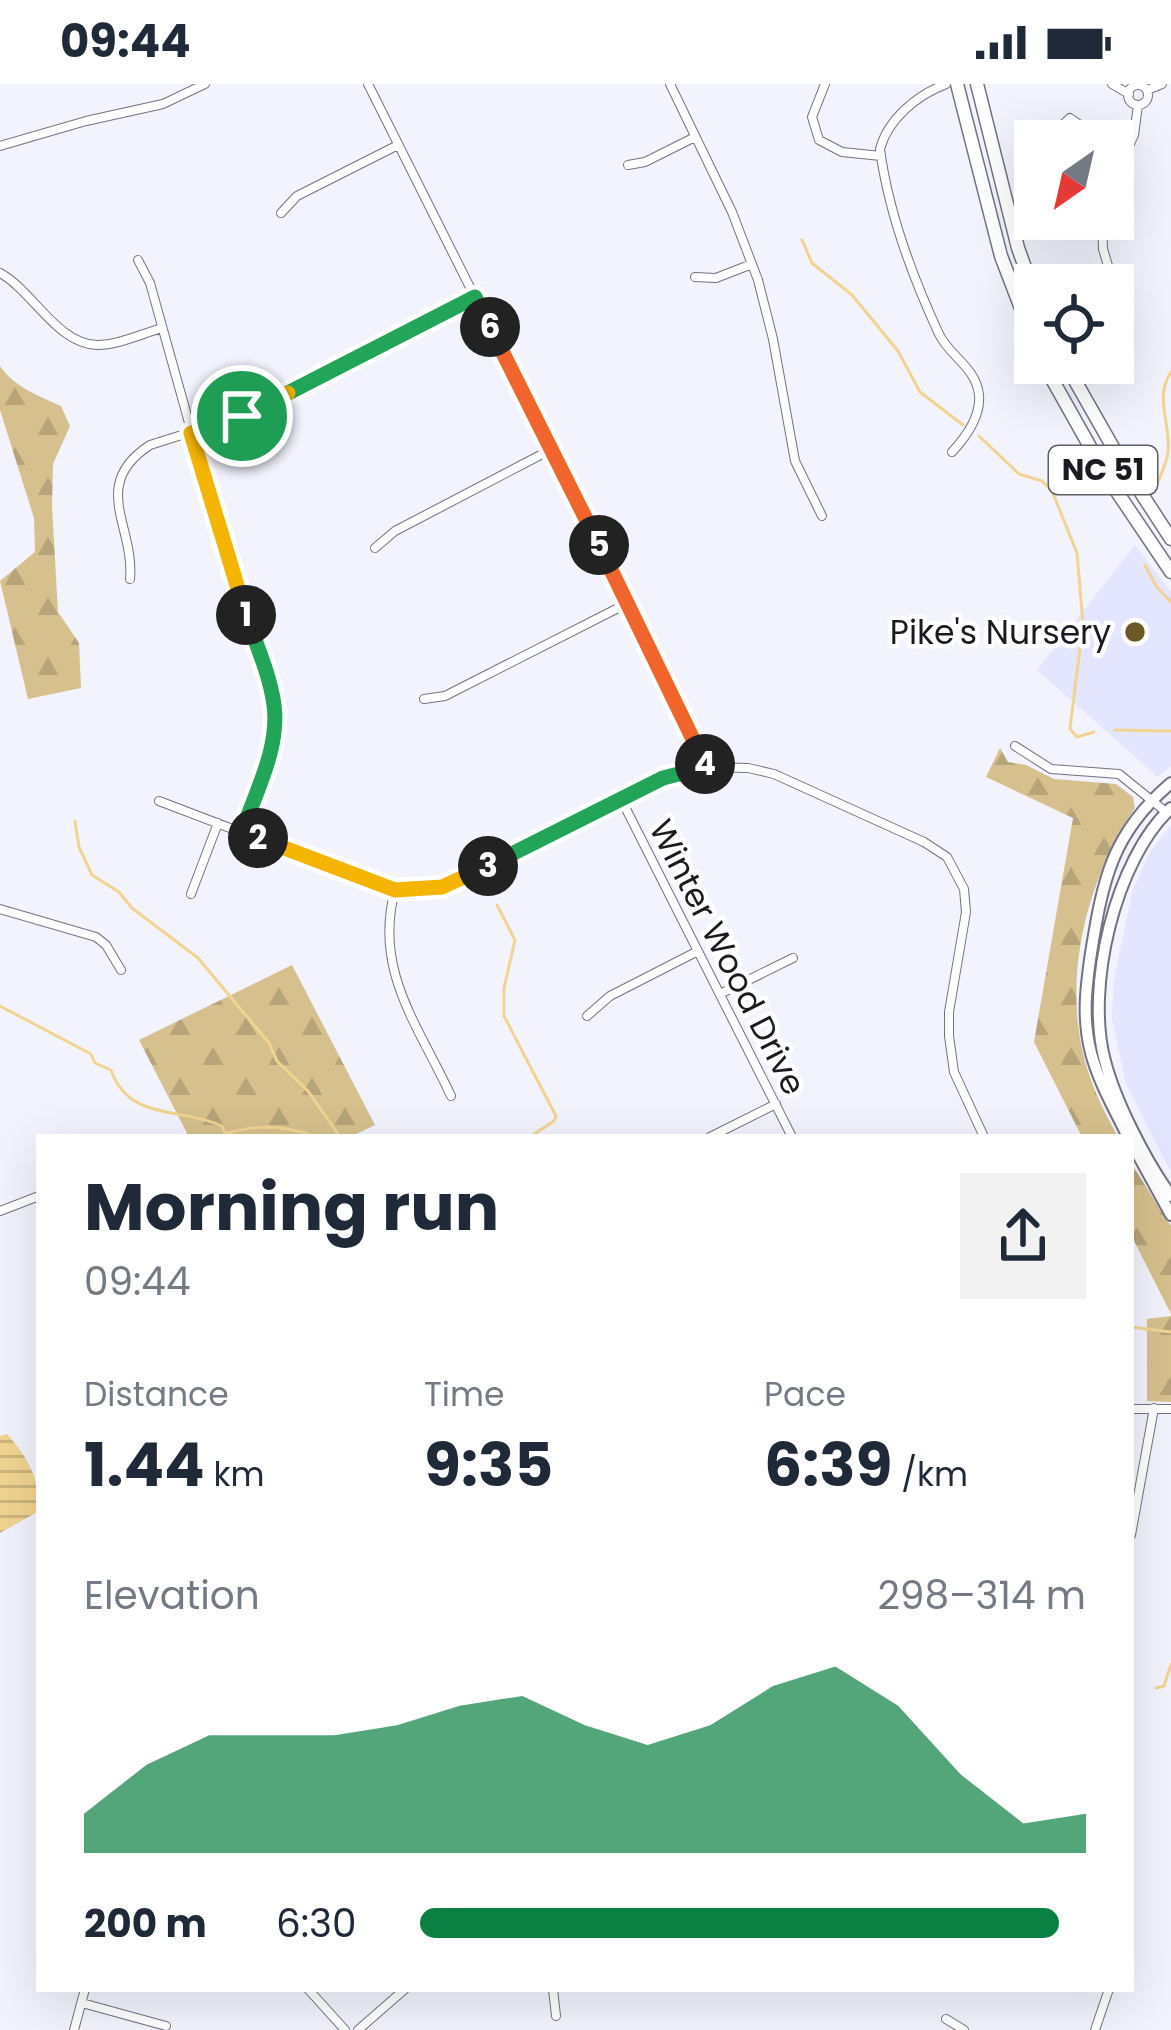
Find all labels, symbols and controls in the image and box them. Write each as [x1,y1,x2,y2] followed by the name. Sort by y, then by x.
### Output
[60,10,191,73] text: 09:44
[1014,120,1134,240] north arrow
[1014,120,1134,384] map controls
[1014,264,1134,384] button: locate
[460,297,520,357] pin: 6
[479,303,501,350] text: 6
[191,365,293,467] pin
[209,383,275,449] icon: arrive
[1049,446,1157,494] road number: NC 51
[569,515,629,575] pin: 5
[588,521,610,568] text: 5
[216,585,276,645] pin: 1
[240,591,252,638] text: 1
[890,609,1111,656] place label: Pike's Nursery
[1122,619,1148,645] marker: Pike's Nursery
[675,734,735,794] pin: 4
[694,740,716,787] text: 4
[228,808,288,868] pin: 2
[638,811,817,1103] street label: Winter Wood Drive
[249,814,267,861] text: 2
[458,836,518,896] pin: 3
[478,842,498,889] text: 3
[84,1161,499,1253] text: Morning run
[960,1173,1086,1299] button: share
[84,1254,190,1309] text: 09:44
[84,1371,229,1418] text: Distance
[424,1371,504,1418] text: Time
[764,1371,846,1418] text: Pace
[84,1423,205,1507] text: 1.44
[424,1423,553,1507] text: 9:35
[764,1423,892,1507] text: 6:39
[205,1451,265,1498] text: km
[892,1451,968,1498] text: /km
[84,1568,260,1623] text: Elevation
[877,1568,1086,1623] text: 298–314 m
[84,1896,207,1951] text: 200 m
[276,1896,357,1951] text: 6:30

